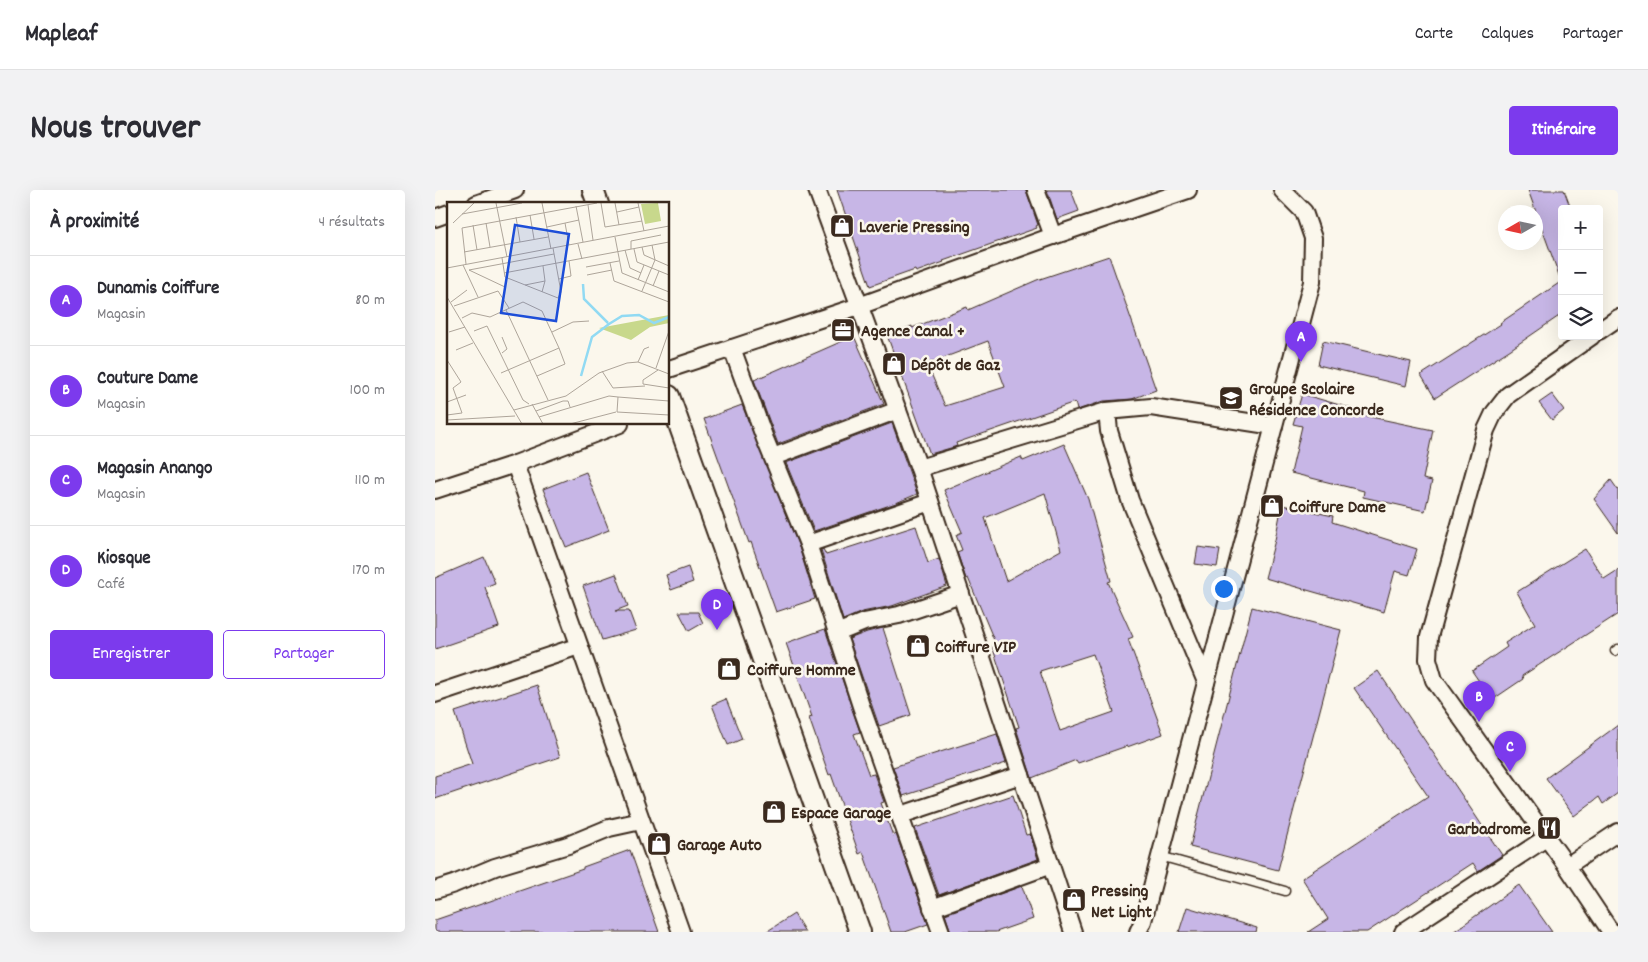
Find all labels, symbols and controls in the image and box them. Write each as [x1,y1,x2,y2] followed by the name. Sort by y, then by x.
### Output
[25,18,97,52] text: Mapleaf
[1415,22,1453,47] text: Carte
[1481,22,1534,47] text: Calques
[1562,22,1623,47] text: Partager
[30,105,200,155] text: Nous trouver
[1509,106,1618,155] button: Itinéraire
[447,202,670,425] inset map
[1498,205,1543,250] north arrow
[1558,205,1603,340] map controls
[1558,205,1603,250] button: +
[50,208,139,238] text: À proximité
[318,211,385,234] text: 4 résultats
[829,213,855,239] shop icon: Laverie Pressing
[859,216,970,241] place label: Laverie Pressing
[1558,250,1603,295] button: −
[97,276,219,303] text: Dunamis Coiffure
[62,289,70,312] text: A
[355,289,385,312] text: 80 m
[1558,295,1603,340] button: layers
[97,303,145,326] text: Magasin
[830,317,856,343] office icon: Agence Canal +
[861,320,965,345] place label: Agence Canal +
[1285,321,1317,362] pin: A
[881,351,907,377] shop icon: Dépôt de Gaz
[911,354,1000,379] place label: Dépôt de Gaz
[97,366,198,393] text: Couture Dame
[1249,378,1384,424] place label: Groupe Scolaire Résidence Concorde
[62,379,70,402] text: B
[349,379,385,402] text: 100 m
[1218,385,1244,411] school or university icon: Groupe Scolaire Résidence Concorde
[97,393,145,416] text: Magasin
[97,456,213,483] text: Magasin Anango
[62,469,70,492] text: C
[355,469,385,492] text: 110 m
[97,483,145,506] text: Magasin
[1259,493,1285,519] shop icon: Coiffure Dame
[1289,496,1386,521] place label: Coiffure Dame
[97,546,151,573] text: Kiosque
[62,559,70,582] text: D
[352,559,385,582] text: 170 m
[97,573,125,596] text: Café
[1211,576,1237,602] your location
[701,589,733,630] pin: D
[50,630,213,679] button: Enregistrer
[223,630,385,679] button: Partager
[905,633,931,659] shop icon: Coiffure VIP
[935,636,1016,661] place label: Coiffure VIP
[716,656,742,682] shop icon: Coiffure Homme
[747,659,856,684] place label: Coiffure Homme
[1463,681,1495,722] pin: B
[1494,731,1526,772] pin: C
[761,799,787,825] shop icon: Espace Garage
[791,802,891,827] place label: Espace Garage
[1536,815,1562,841] restaurant icon: Garbadrome
[1447,818,1531,843] place label: Garbadrome
[646,831,672,857] shop icon: Garage Auto
[677,834,762,859] place label: Garage Auto
[1091,880,1152,926] place label: Pressing Net Light
[1061,887,1087,913] shop icon: Pressing Net Light

